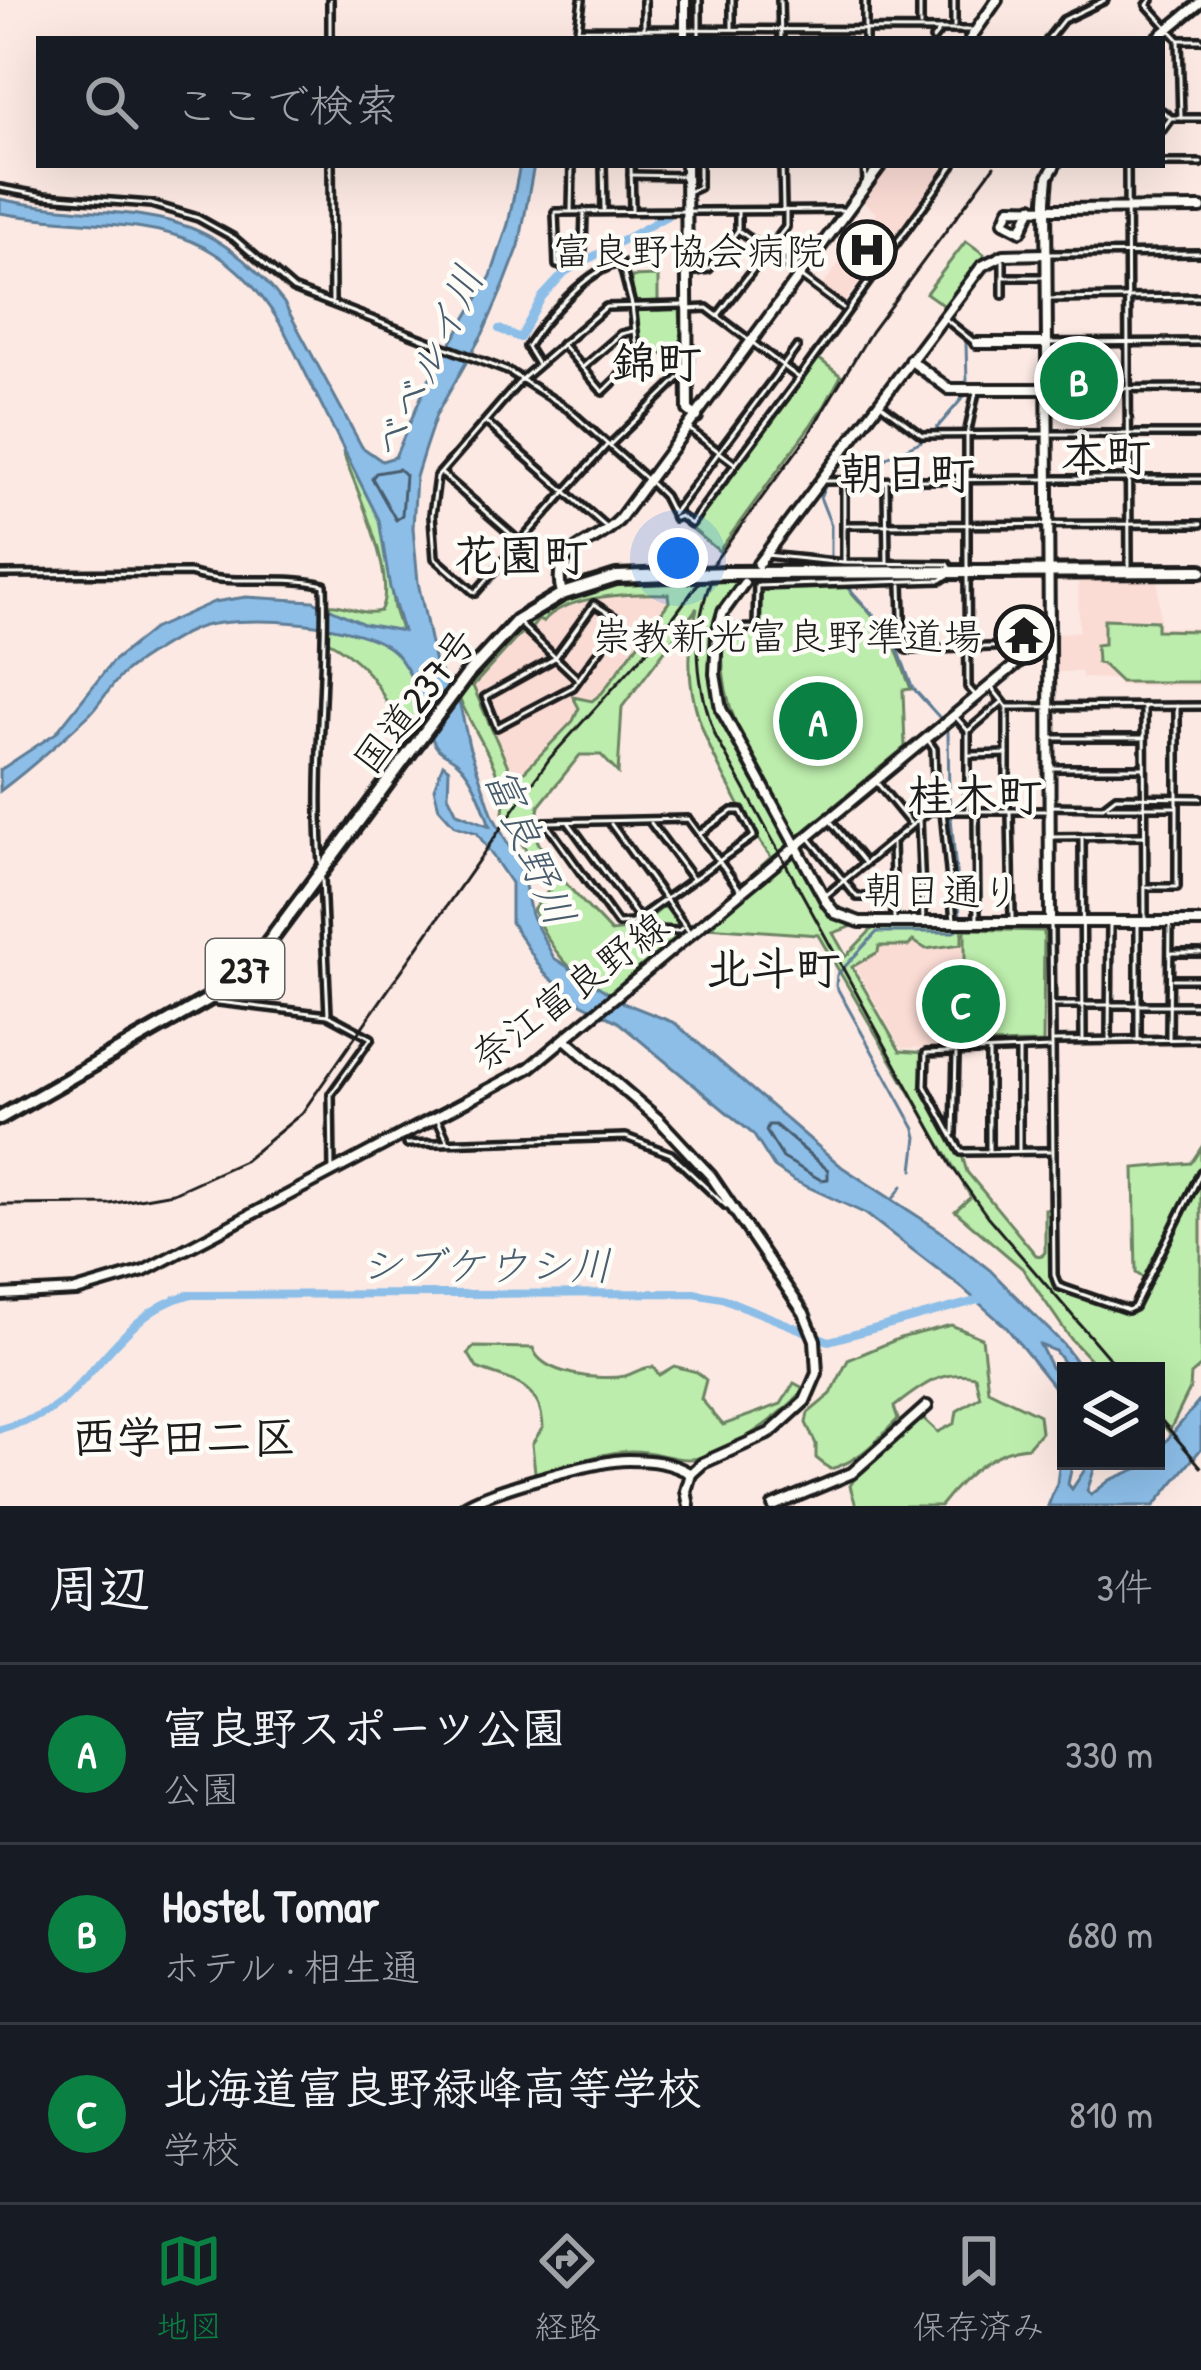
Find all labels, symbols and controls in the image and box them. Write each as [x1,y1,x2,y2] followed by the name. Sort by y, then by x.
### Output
[36,36,1165,168] search box
[78,69,144,135] icon: search
[174,74,399,135] text: ここで検索
[836,219,898,281] hospital icon: 富良野協会病院
[552,224,825,277] place label: 富良野協会病院
[356,256,496,470] water label: ベベルイ川
[612,331,702,392] district label: 錦町
[1040,336,1118,426] pin: B
[1061,424,1151,485] district label: 本町
[839,442,975,503] district label: 朝日町
[453,524,589,585] district label: 花園町
[648,528,708,588] your location
[993,604,1055,666] temple icon: 崇教新光富良野準道場
[592,609,982,662] place label: 崇教新光富良野準道場
[340,616,488,784] street label: 国道237号
[779,676,857,766] pin: A
[472,758,590,934] water label: 富良野川
[907,764,1043,825] district label: 桂木町
[864,862,1020,918] street label: 朝日通り
[460,898,678,1082] street label: 奈江富良野線
[705,937,841,998] district label: 北斗町
[206,939,284,999] road number: 237
[922,959,1000,1049] pin: C
[360,1236,612,1293] water label: シブケウシ川
[1057,1362,1165,1470] map controls
[1057,1362,1165,1470] button: layers
[71,1406,297,1467] district label: 西学田二区
[48,1553,150,1622] text: 周辺
[1097,1560,1153,1613] text: 3件
[162,1697,566,1758] text: 富良野スポーツ公園
[77,1727,97,1780] text: A
[1065,1727,1153,1780] text: 330 m
[162,1762,240,1815] text: 公園
[162,1875,379,1936] text: Hostel Tomar
[77,1907,97,1960] text: B
[1068,1907,1153,1960] text: 680 m
[162,1940,420,1993] text: ホテル · 相生通
[162,2057,702,2118] text: 北海道富良野緑峰高等学校
[76,2087,98,2140] text: C
[1069,2087,1153,2140] text: 810 m
[162,2122,240,2175] text: 学校
[156,2228,222,2348] tab: 地図
[534,2228,600,2348] tab: 経路
[913,2228,1045,2348] tab: 保存済み

